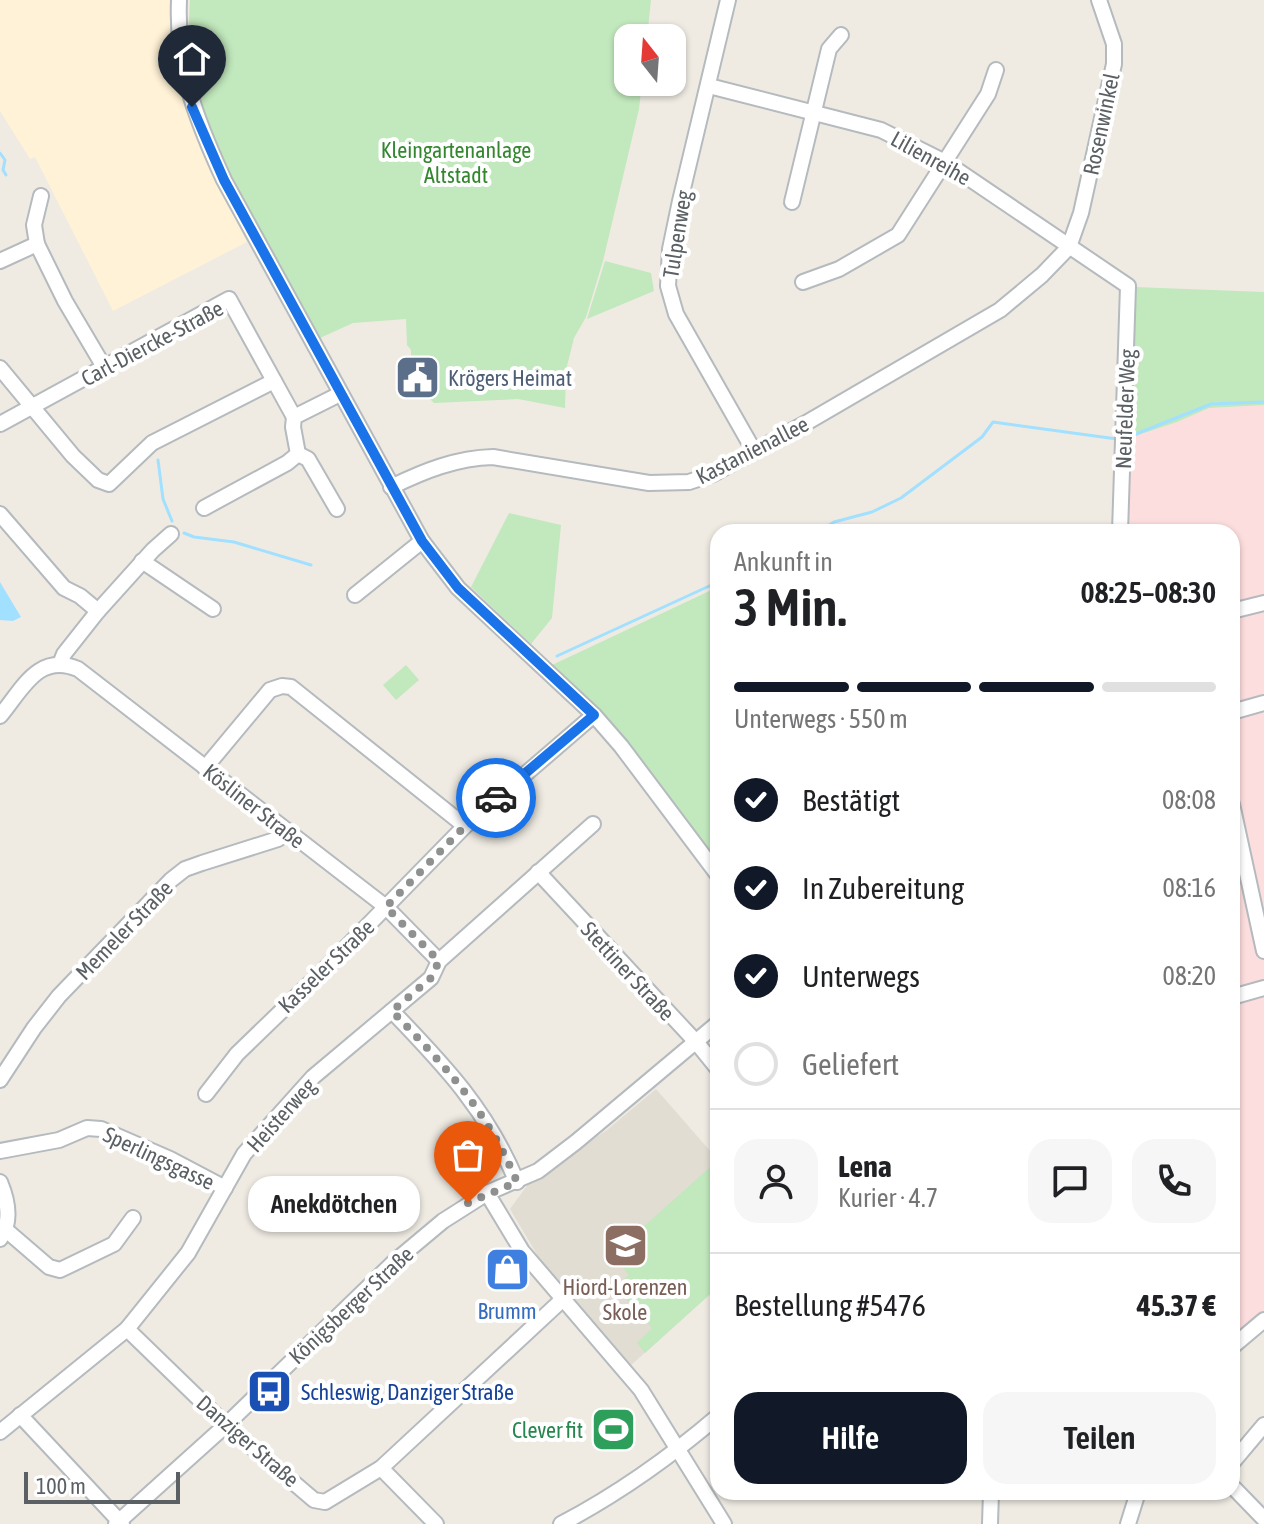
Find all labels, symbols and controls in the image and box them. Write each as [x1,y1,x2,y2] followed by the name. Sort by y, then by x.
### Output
[614,24,686,96] north arrow
[614,24,686,96] map controls
[158,25,226,107] pin
[170,37,214,81] icon: home
[1078,70,1125,177] street label: Rosenwinkel
[887,125,975,191] street label: Lilienreihe
[381,137,531,188] park label: Kleingartenanlage Altstadt
[657,188,697,280] street label: Tulpenweg
[77,295,227,391] street label: Carl-Diercke-Straße
[1110,348,1140,469] street label: Neufelder Weg
[393,354,441,402] public building icon: Krögers Heimat
[448,365,572,391] place label: Krögers Heimat
[691,411,813,489] street label: Kastanienallee
[734,547,833,577] text: Ankunft in
[1081,575,1216,609] text: 08:25–08:30
[734,577,847,637] text: 3 Min.
[734,704,908,734] text: Unterwegs · 550 m
[198,758,310,854] street label: Kösliner Straße
[456,758,536,838] courier
[474,776,518,820] icon: car
[734,778,778,822] icon: check
[802,783,900,817] text: Bestätigt
[1162,785,1216,815] text: 08:08
[734,866,778,910] icon: check
[802,871,964,905] text: In Zubereitung
[1162,873,1216,903] text: 08:16
[70,875,178,985] street label: Memeler Straße
[273,914,379,1018] street label: Kasseler Straße
[576,916,680,1026] street label: Stettiner Straße
[734,954,778,998] icon: check
[802,959,920,993] text: Unterwegs
[1162,961,1216,991] text: 08:20
[802,1047,899,1081] text: Geliefert
[241,1072,321,1157] street label: Heisterweg
[99,1121,219,1195] street label: Sperlingsgasse
[434,1121,502,1203] pin
[446,1133,490,1177] icon: bag
[734,1139,818,1223] button: person
[1028,1139,1112,1223] button: chat
[1132,1139,1216,1223] button: phone
[838,1149,892,1183] text: Lena
[248,1175,420,1231] callout: Anekdötchen
[838,1183,938,1213] text: Kurier · 4.7
[271,1189,397,1219] text: Anekdötchen
[601,1222,649,1270] school or university icon: Hiord-Lorenzen Skole
[283,1241,419,1369] street label: Königsberger Straße
[483,1246,531,1294] shop icon: Brumm
[563,1274,687,1325] place label: Hiord-Lorenzen Skole
[734,1288,926,1322] text: Bestellung #5476
[1137,1288,1216,1322] text: 45.37 €
[477,1298,537,1324] place label: Brumm
[246,1368,294,1416] bus stop icon: Schleswig, Danziger Straße
[301,1379,514,1405] place label: Schleswig, Danziger Straße
[192,1390,304,1492] street label: Danziger Straße
[734,1392,967,1484] button: Hilfe
[983,1392,1216,1484] button: Teilen
[590,1406,638,1454] sports icon: Clever fit
[512,1417,583,1443] place label: Clever fit
[24,1468,180,1504] scale bar
[36,1473,86,1499] text: 100 m

